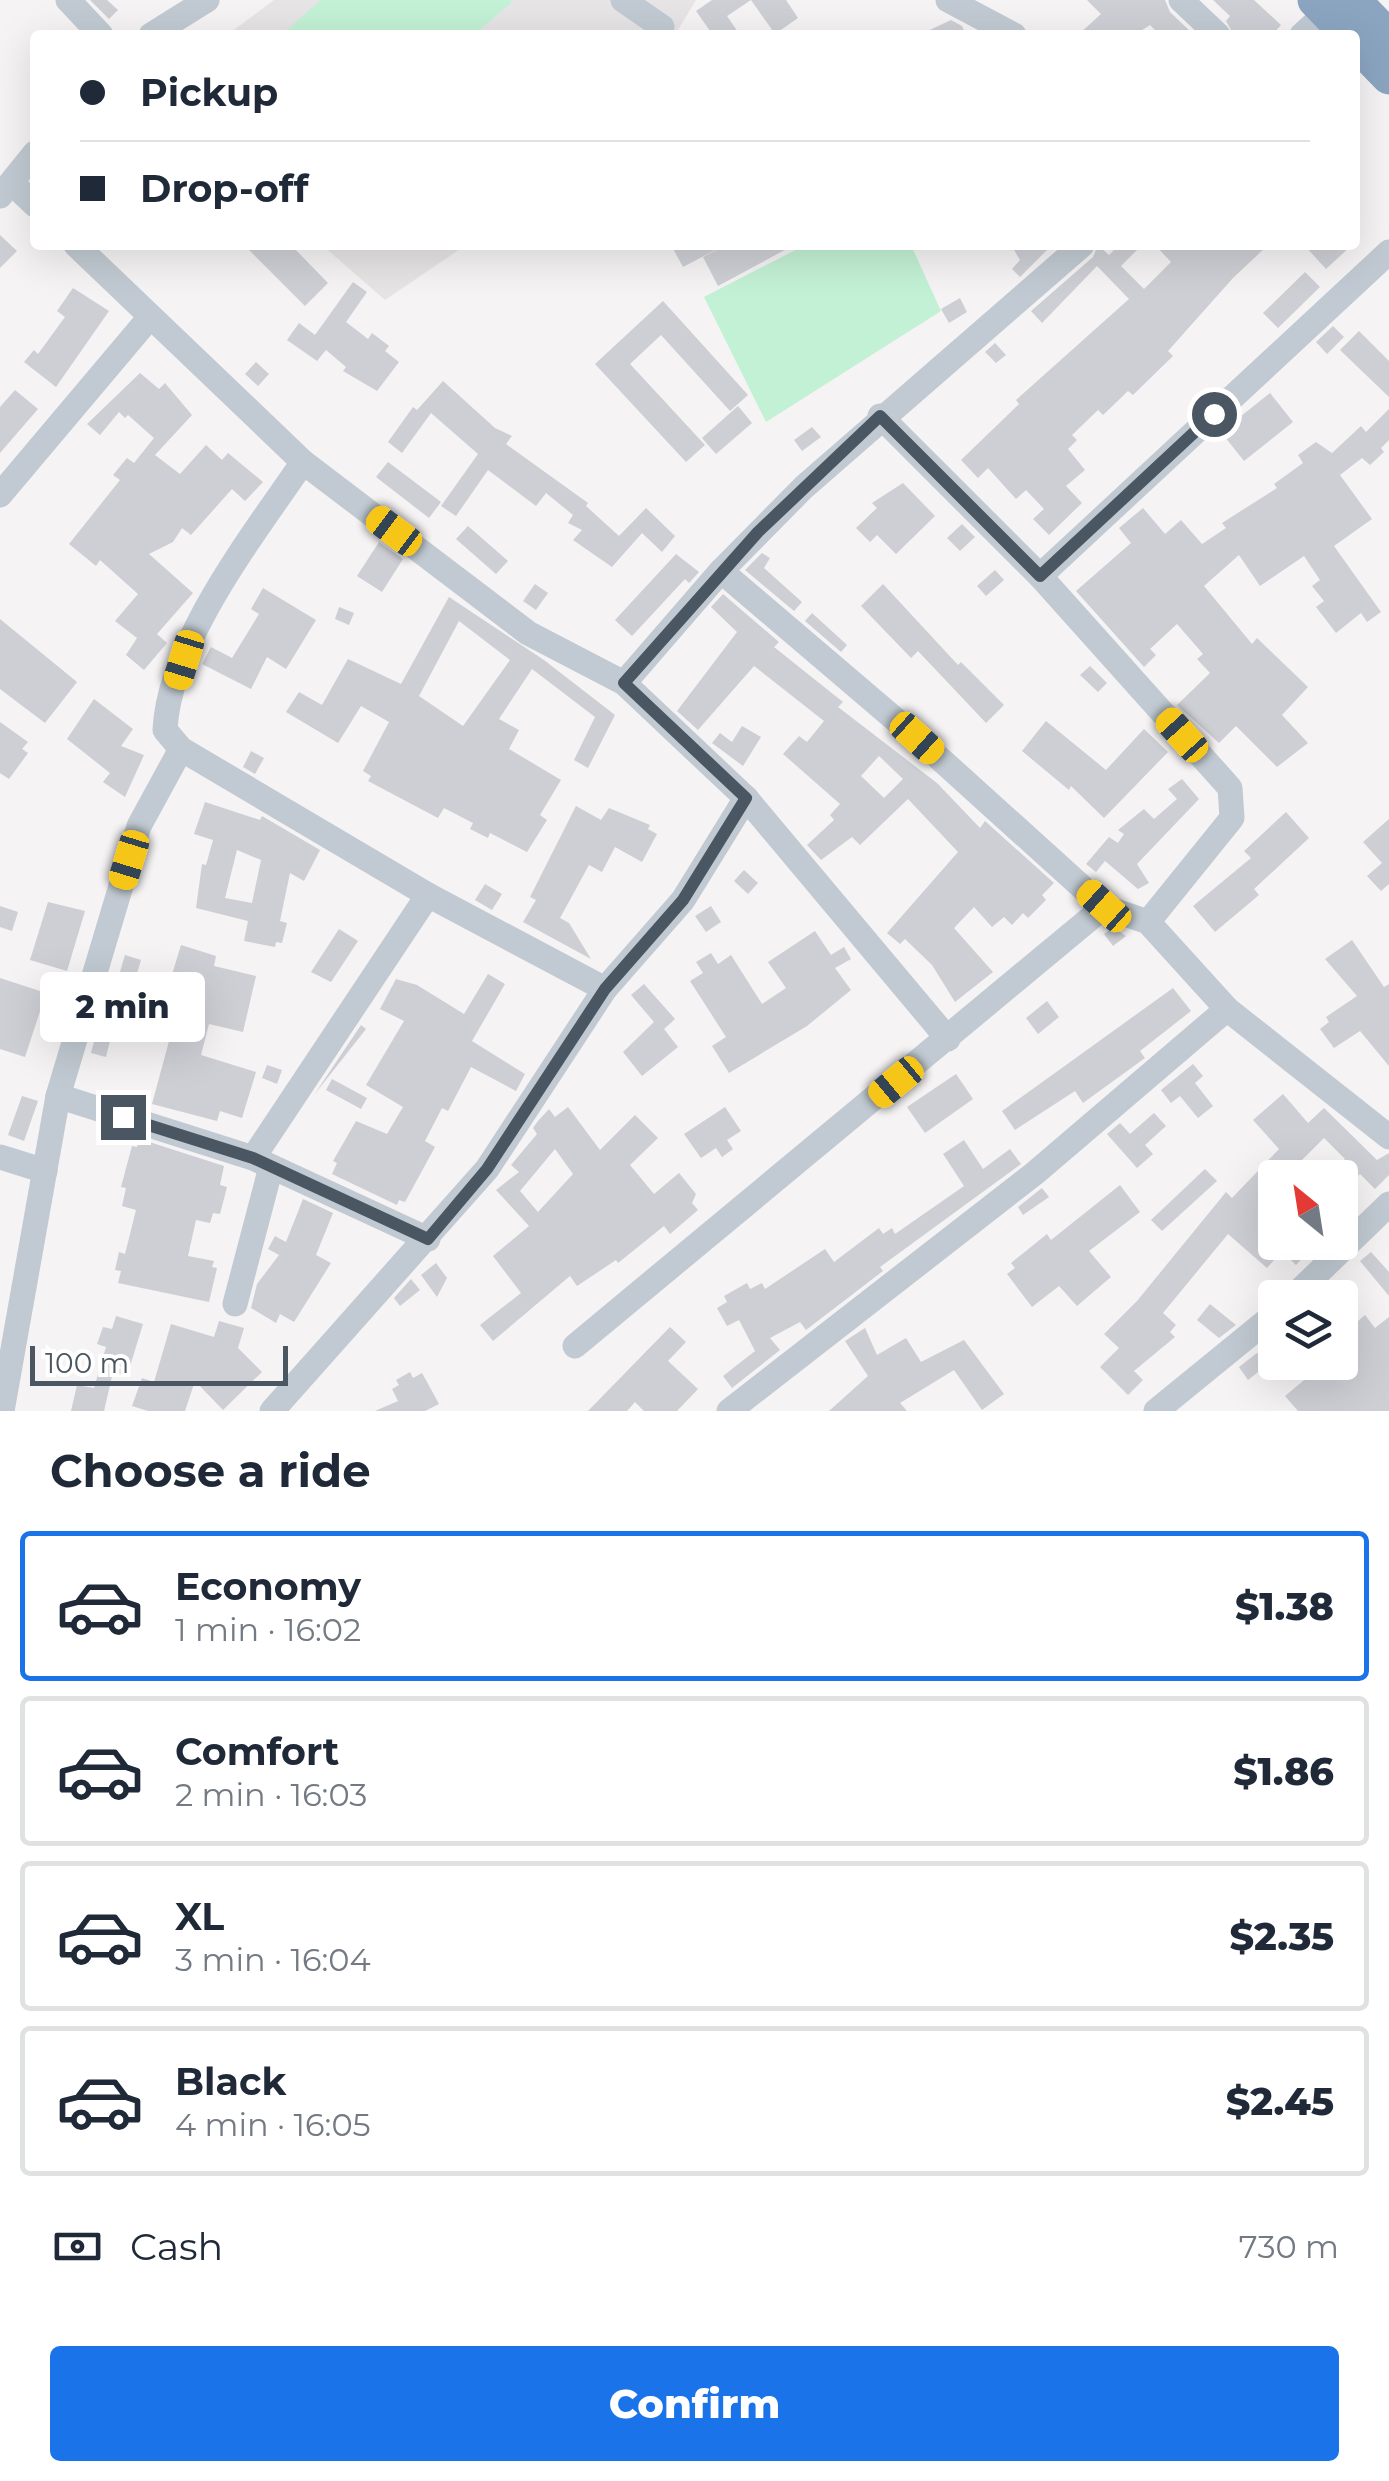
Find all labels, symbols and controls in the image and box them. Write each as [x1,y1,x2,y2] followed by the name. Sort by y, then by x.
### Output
[140,69,278,116] text: Pickup
[140,165,309,212] text: Drop-off
[1192,392,1237,437] route start
[361,501,427,561] car
[161,627,207,693] car
[1151,703,1213,767] car
[885,707,949,769] car
[106,827,152,893] car
[1072,875,1136,937] car
[41,972,206,1042] callout: 2 min
[75,987,170,1026] text: 2 min
[863,1051,929,1113] car
[101,1095,146,1140] route end
[1258,1160,1358,1260] north arrow
[1258,1160,1358,1380] map controls
[1258,1280,1358,1380] button: layers
[30,1341,288,1386] scale bar
[45,1346,129,1380] text: 100 m
[50,1443,371,1498] text: Choose a ride
[55,1561,145,1651] icon: car
[175,1563,361,1610] text: Economy
[1235,1583,1334,1630] text: $1.38
[175,1610,361,1649] text: 1 min · 16:02
[55,1726,145,1816] icon: car
[175,1728,339,1775] text: Comfort
[1233,1748,1334,1795] text: $1.86
[175,1775,367,1814] text: 2 min · 16:03
[55,1891,145,1981] icon: car
[175,1893,224,1940] text: XL
[1230,1913,1334,1960] text: $2.35
[175,1940,371,1979] text: 3 min · 16:04
[55,2056,145,2146] icon: car
[175,2058,286,2105] text: Black
[1226,2078,1334,2125] text: $2.45
[175,2105,371,2144] text: 4 min · 16:05
[50,2219,105,2274] icon: cash
[130,2223,223,2270] text: Cash
[1239,2227,1339,2266] text: 730 m
[50,2346,1339,2461] button: Confirm

